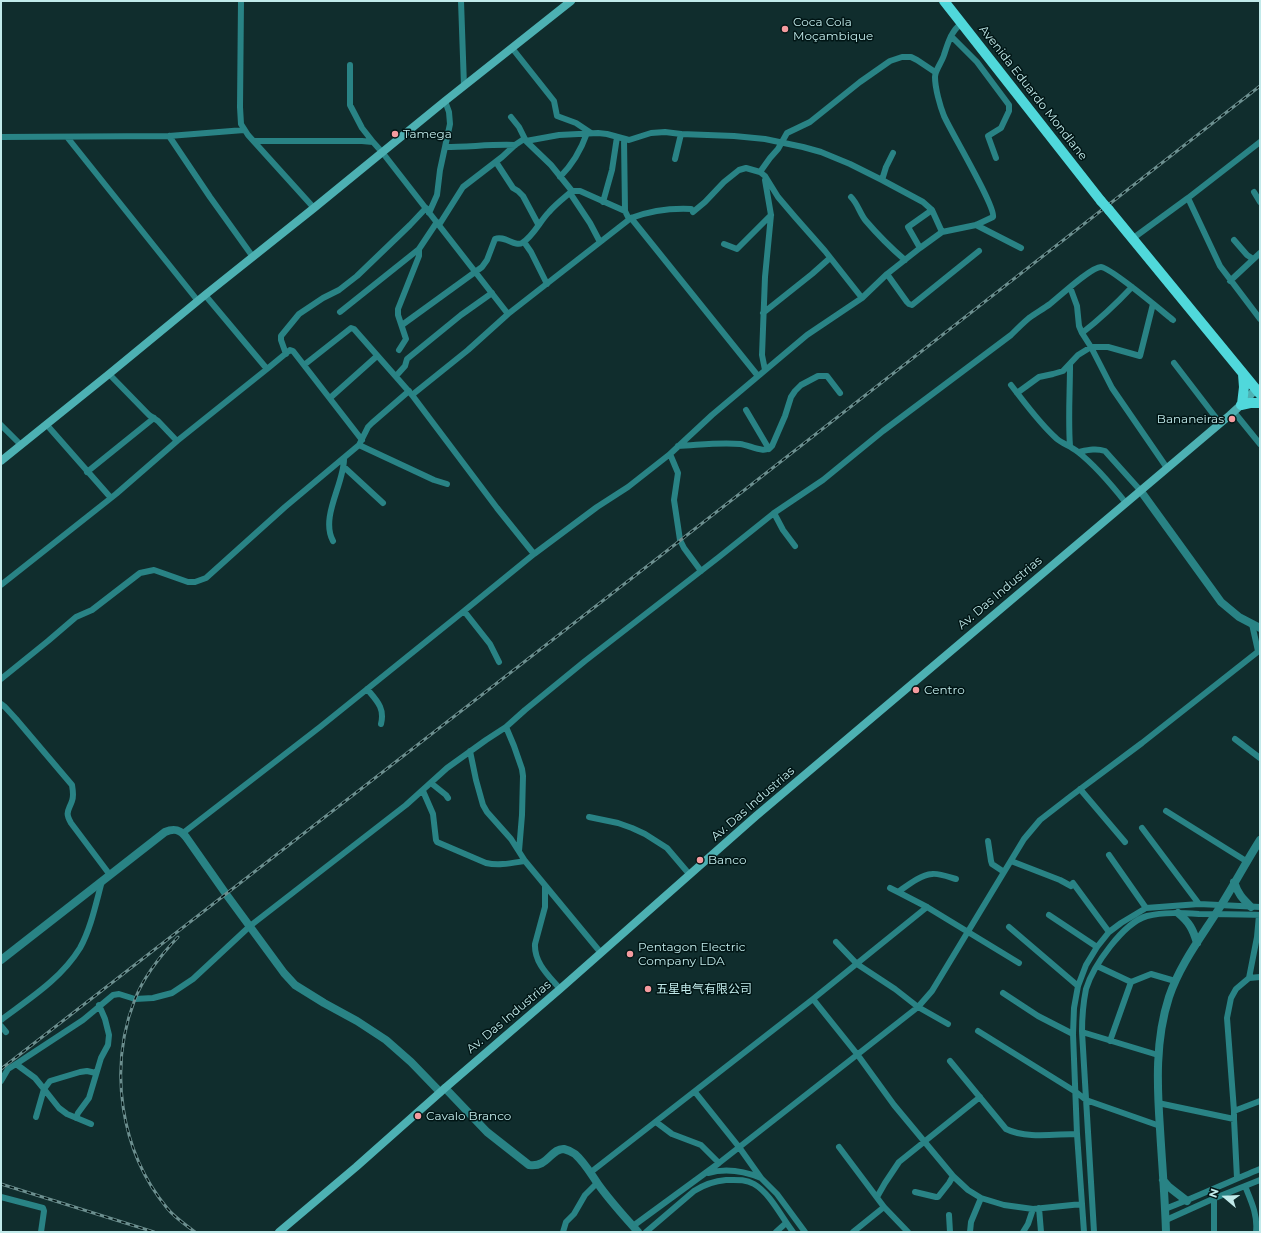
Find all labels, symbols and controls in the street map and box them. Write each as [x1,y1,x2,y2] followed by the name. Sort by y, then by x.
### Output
[793,15,873,43] place label: Coca Cola Moçambique
[976,23,1090,163] street label: Avenida Eduardo Mondlane
[780,24,790,34] marker: Coca Cola Moçambique
[403,127,452,141] place label: Tamega
[390,129,400,139] marker: Tamega
[1157,412,1224,426] place label: Bananeiras
[1227,414,1237,424] marker: Bananeiras
[955,554,1045,632] street label: Av. Das Industrias
[924,683,965,697] place label: Centro
[911,685,921,695] marker: Centro
[708,764,798,844] street label: Av. Das Industrias
[708,853,746,867] place label: Banco
[695,855,705,865] marker: Banco
[638,940,745,968] place label: Pentagon Electric Company LDA
[625,949,635,959] marker: Pentagon Electric Company LDA
[464,978,554,1056] street label: Av. Das Industrias
[656,982,752,996] place label: 五星电气有限公司
[643,984,653,994] marker: 五星电气有限公司
[426,1109,511,1123] place label: Cavalo Branco
[413,1111,423,1121] marker: Cavalo Branco
[1205,1177,1245,1217] north arrow
[1206,1187,1222,1200] text: N

